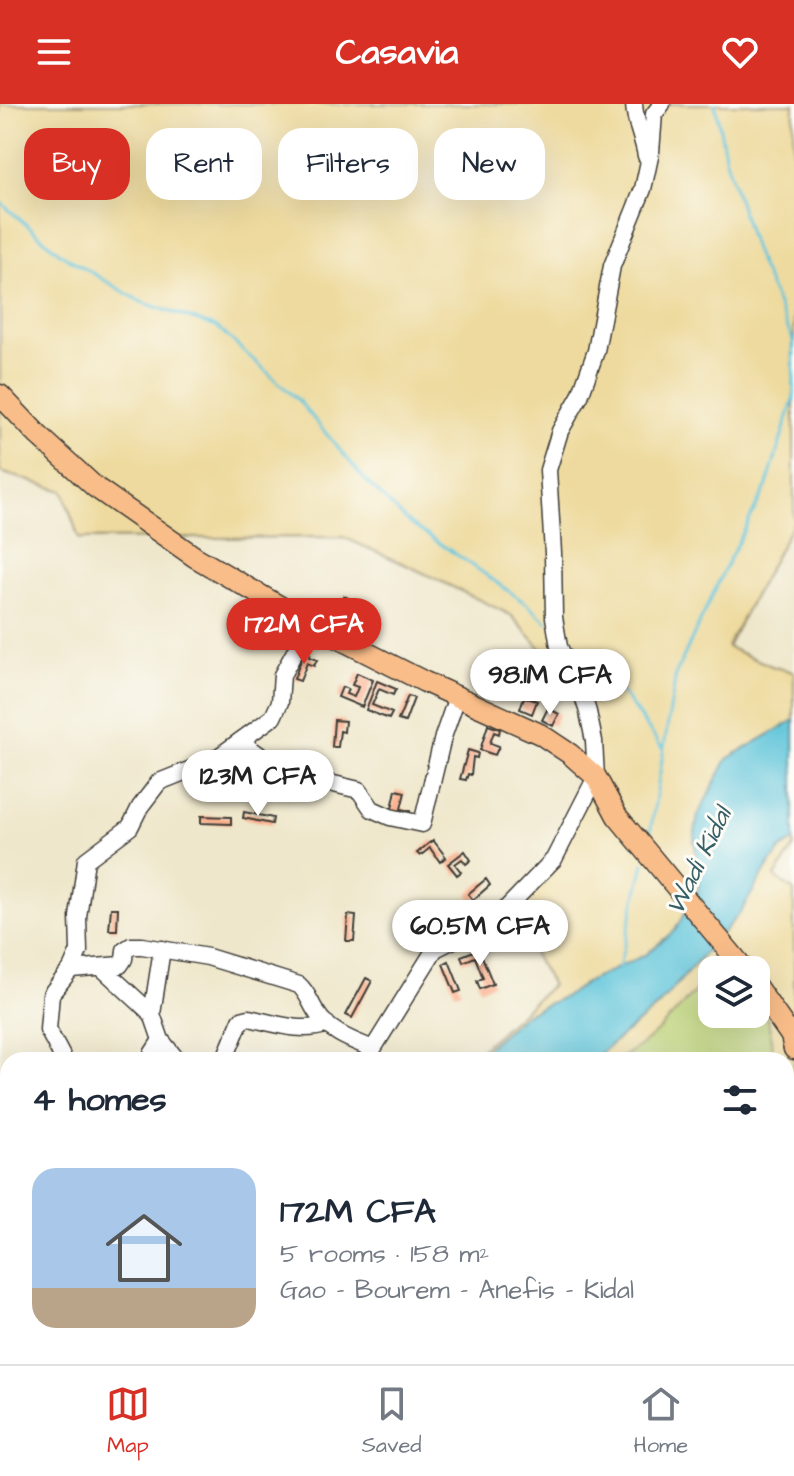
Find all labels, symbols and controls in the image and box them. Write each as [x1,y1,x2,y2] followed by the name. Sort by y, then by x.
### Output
[336,27,458,78] text: Casavia
[32,30,76,74] icon: menu
[718,30,762,74] icon: heart
[24,128,130,200] chip: Buy
[146,128,262,200] chip: Rent
[278,128,418,200] chip: Filters
[434,128,545,200] chip: New
[221,598,387,666] pin: 172M CFA
[244,606,364,642] text: 172M CFA
[458,649,642,717] pin: 98.1M CFA
[488,657,612,693] text: 98.1M CFA
[175,750,341,818] pin: 123M CFA
[200,758,316,794] text: 123M CFA
[657,799,742,921] water label: Wadi Kidal
[388,900,572,968] pin: 60.5M CFA
[410,908,550,944] text: 60.5M CFA
[698,956,770,1028] map controls
[698,956,770,1028] button: layers
[32,1076,167,1124] text: 4 homes
[718,1078,762,1122] icon: filters
[280,1188,436,1236] text: 172M CFA
[96,1200,192,1296] icon: home
[280,1236,489,1272] text: 5 rooms · 158 m²
[280,1272,634,1308] text: Gao - Bourem - Anefis - Kidal
[106,1382,150,1461] tab: Map
[362,1382,422,1461] tab: Saved
[633,1382,688,1461] tab: Home

